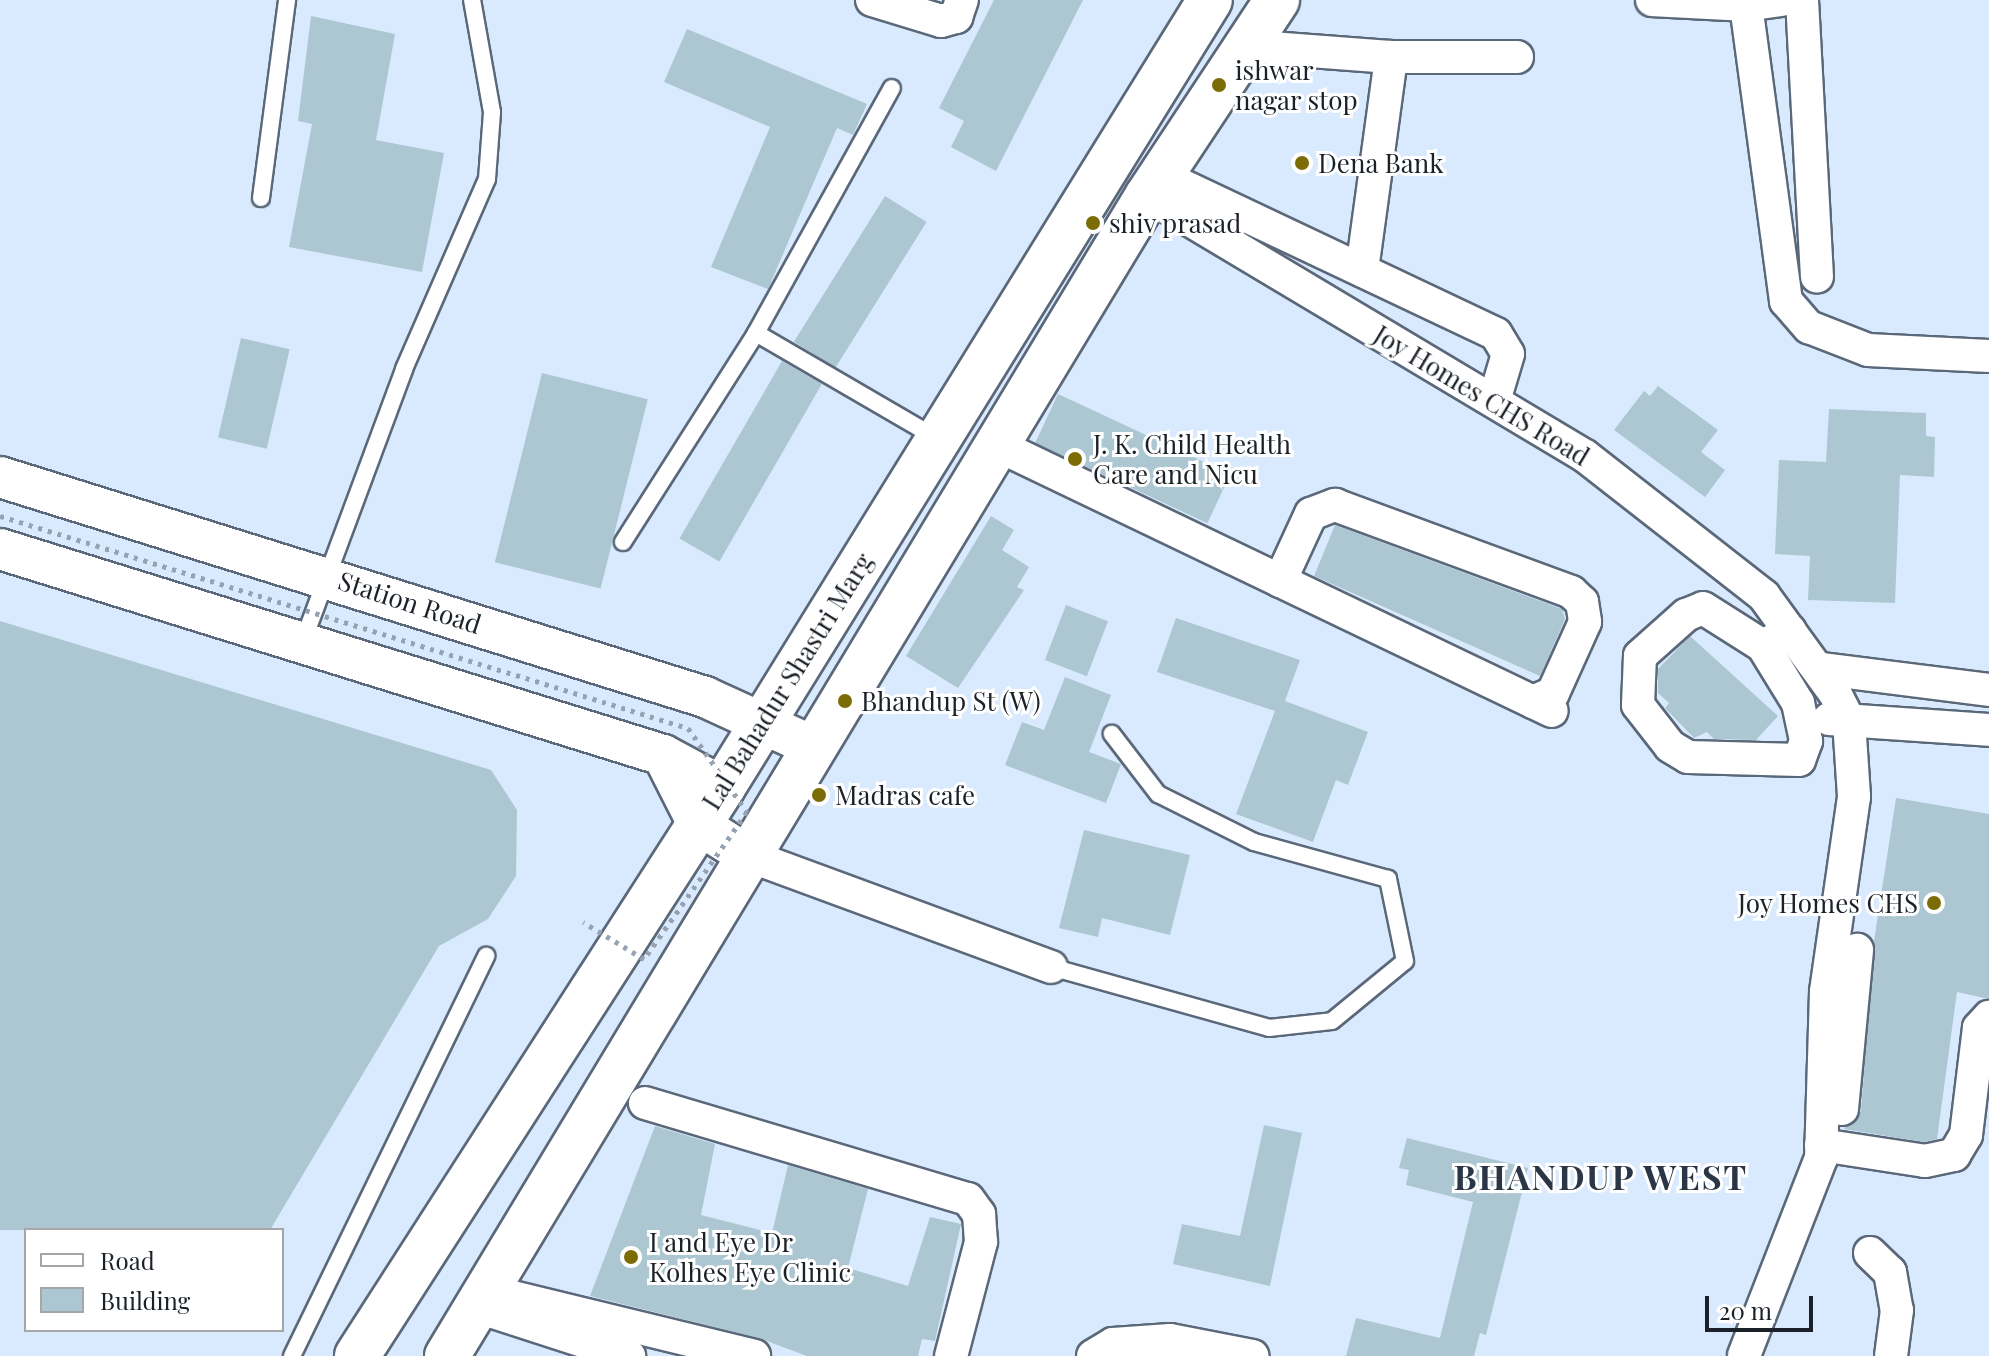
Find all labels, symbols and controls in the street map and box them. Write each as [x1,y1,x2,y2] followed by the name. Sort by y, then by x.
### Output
[1235,54,1358,116] place label: ishwar nagar stop
[1210,76,1228,94] marker: ishwar nagar stop
[1318,147,1444,179] place label: Dena Bank
[1293,154,1311,172] marker: Dena Bank
[1109,207,1242,239] place label: shiv prasad
[1084,214,1102,232] marker: shiv prasad
[1368,318,1596,472] street label: Joy Homes CHS Road
[1093,428,1291,490] place label: J. K. Child Health Care and Nicu
[1064,448,1086,470] marker: J. K. Child Health Care and Nicu
[695,547,879,815] street label: Lal Bahadur Shastri Marg
[335,564,485,640] street label: Station Road
[861,685,1041,717] place label: Bhandup St (W)
[836,692,854,710] marker: Bhandup St (W)
[835,779,975,811] place label: Madras cafe
[810,786,828,804] marker: Madras cafe
[1737,887,1918,919] place label: Joy Homes CHS
[1925,894,1943,912] marker: Joy Homes CHS
[1453,1157,1749,1197] district label: BHANDUP WEST
[649,1226,851,1288] place label: I and Eye Dr Kolhes Eye Clinic
[24,1228,284,1332] legend
[100,1244,155,1276] text: Road
[620,1246,642,1268] marker: I and Eye Dr Kolhes Eye Clinic
[1709,1280,1817,1330] scale bar
[100,1284,190,1316] text: Building
[1719,1294,1772,1326] text: 20 m

